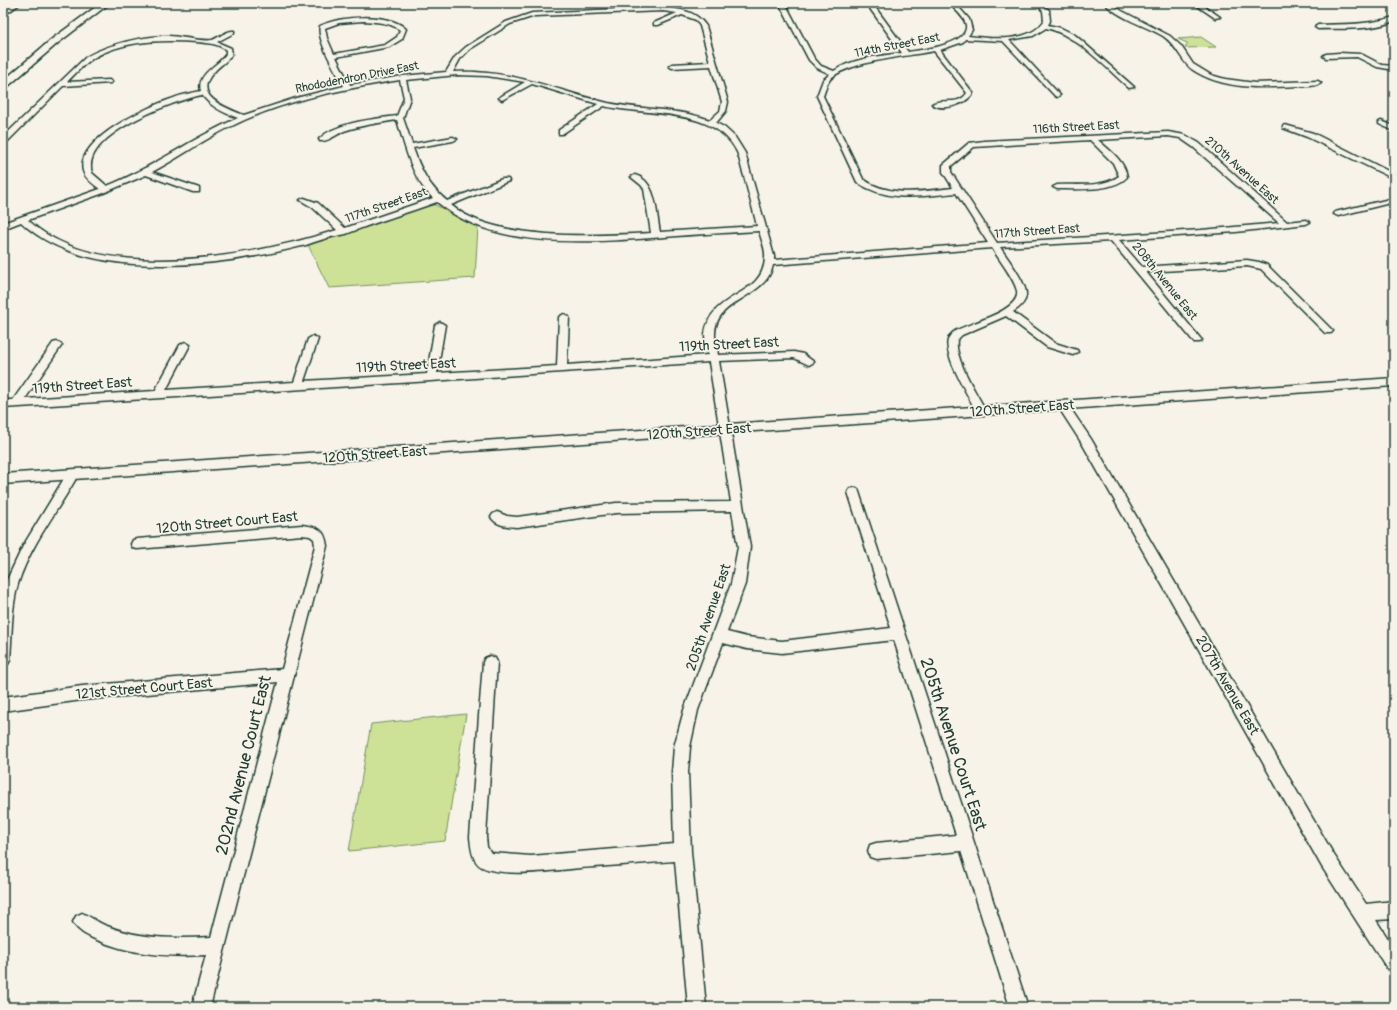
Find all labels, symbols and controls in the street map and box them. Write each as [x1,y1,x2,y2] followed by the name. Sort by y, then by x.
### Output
[853,30,941,61] street label: 114th Street East
[294,58,420,97] street label: Rhododendron Drive East
[1032,118,1120,137] street label: 116th Street East
[1202,133,1282,208] street label: 210th Avenue East
[343,184,429,227] street label: 117th Street East
[994,221,1081,242] street label: 117th Street East
[1129,239,1201,323] street label: 208th Avenue East
[679,333,780,356] street label: 119th Street East
[356,354,457,377] street label: 119th Street East
[32,374,133,397] street label: 119th Street East
[969,396,1075,421] street label: 120th Street East
[646,419,752,444] street label: 120th Street East
[322,442,428,467] street label: 120th Street East
[156,508,299,537] street label: 120th Street Court East
[682,561,735,673] street label: 205th Avenue East
[1192,633,1263,738] street label: 207th Avenue East
[916,655,991,833] street label: 205th Avenue Court East
[211,673,276,857] street label: 202nd Avenue Court East
[75,674,214,703] street label: 121st Street Court East

